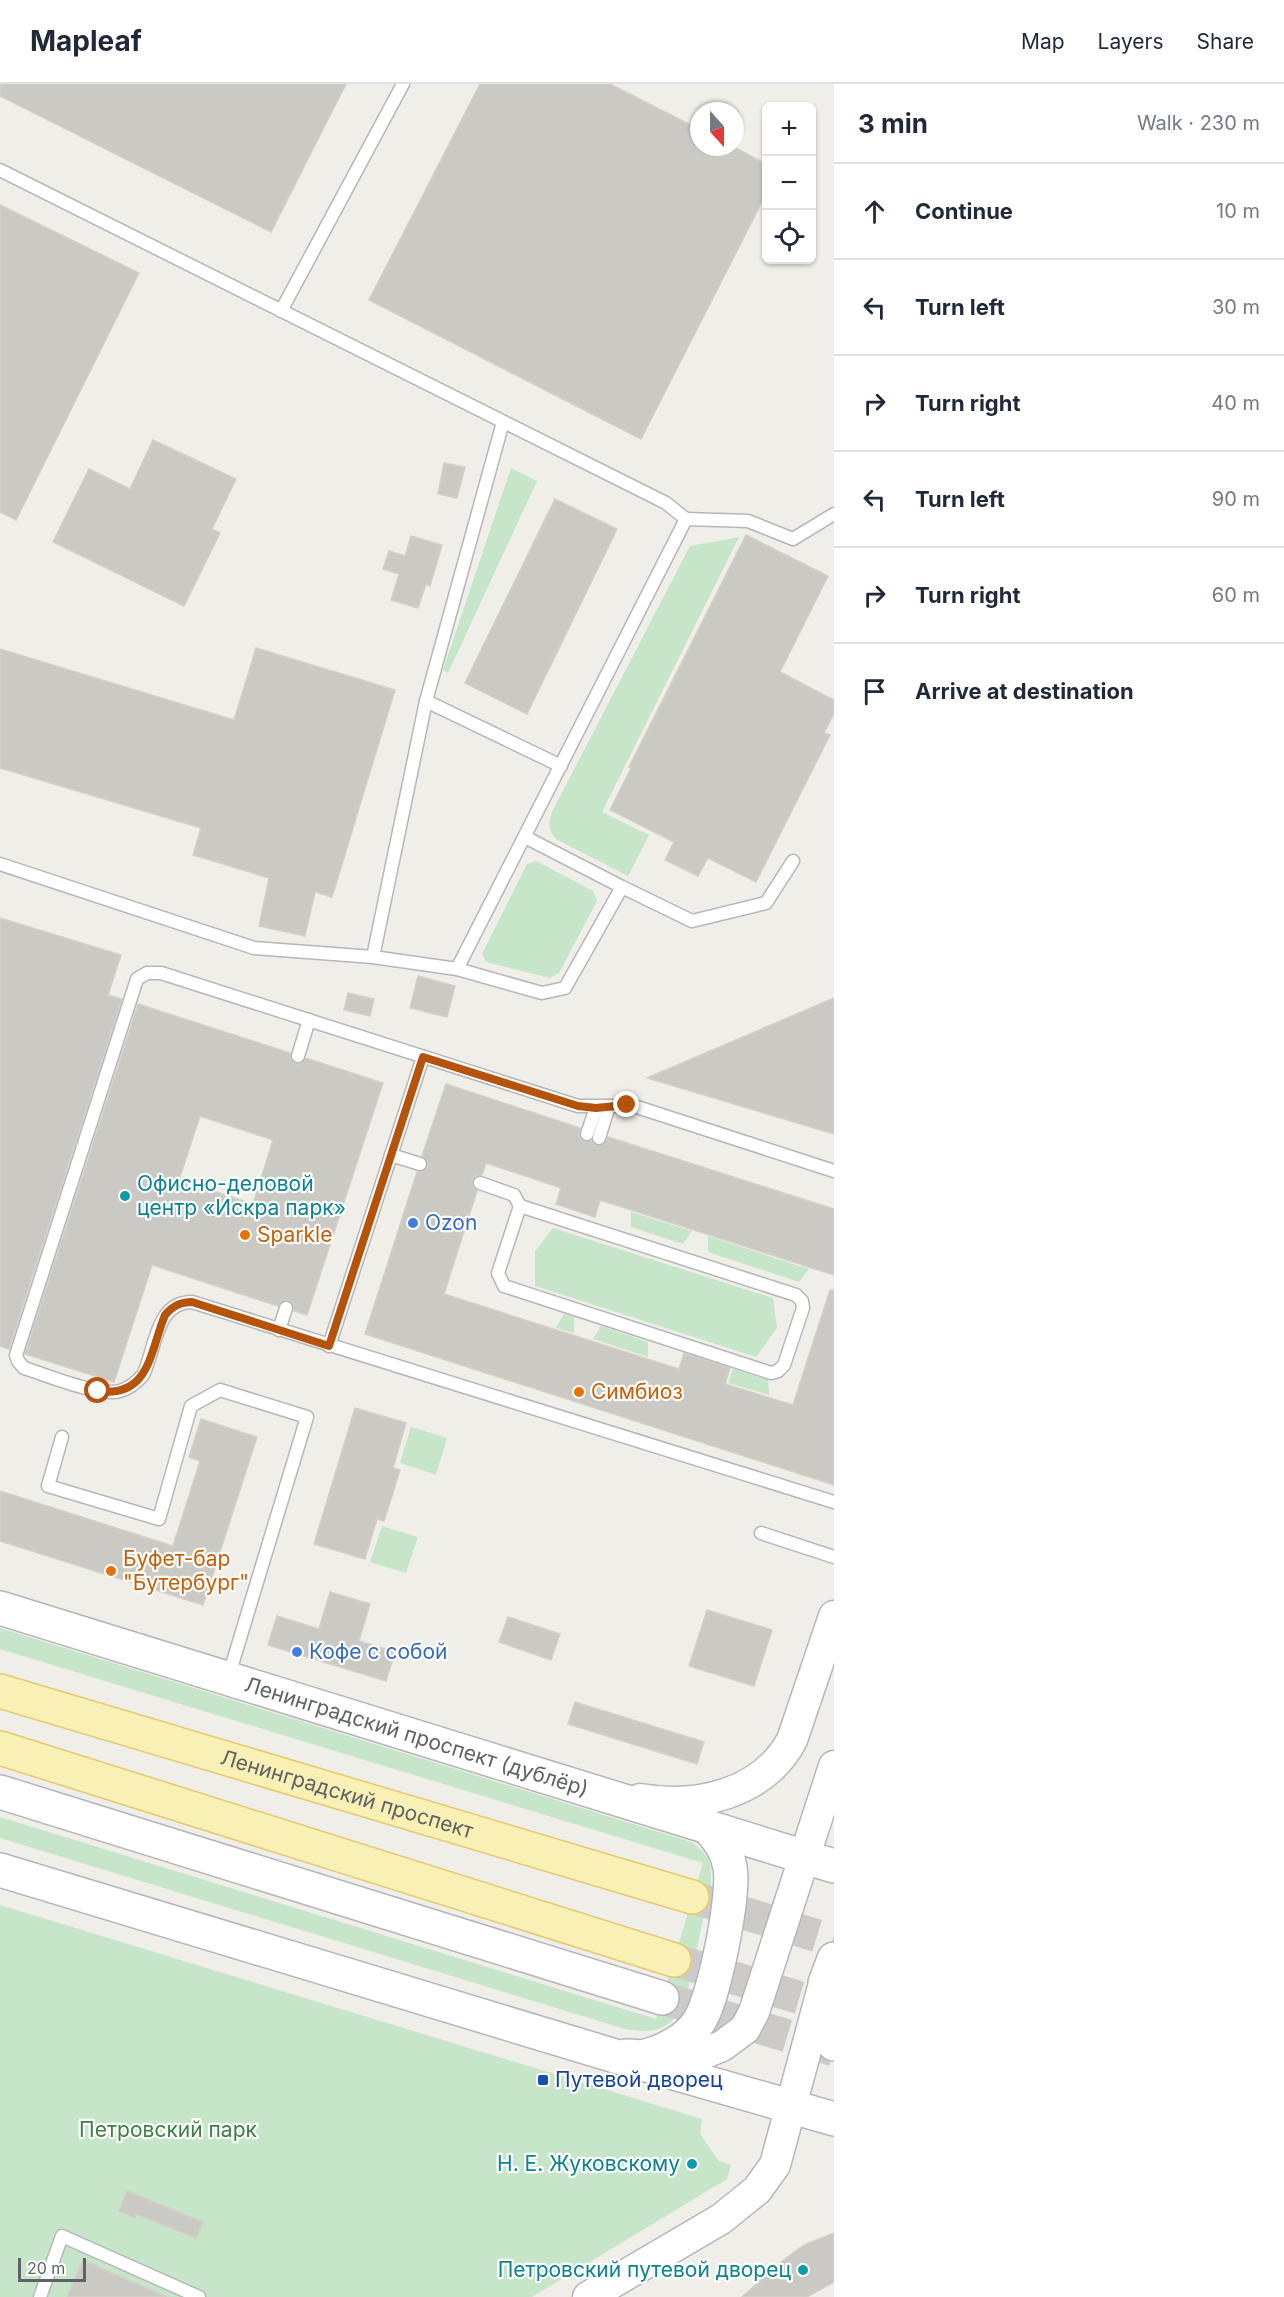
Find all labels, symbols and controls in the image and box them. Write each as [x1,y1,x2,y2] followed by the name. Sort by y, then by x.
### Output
[30,24,142,58] text: Mapleaf
[1021,29,1065,54] text: Map
[1098,29,1164,54] text: Layers
[1197,29,1254,54] text: Share
[690,102,744,156] north arrow
[762,102,816,264] map controls
[762,102,816,156] button: +
[858,108,928,139] text: 3 min
[1137,111,1260,135] text: Walk · 230 m
[762,156,816,210] button: −
[858,195,891,228] icon: ahead
[915,198,1013,224] text: Continue
[1216,199,1260,223] text: 10 m
[762,210,816,264] button: locate
[858,291,891,324] icon: left
[915,294,1005,320] text: Turn left
[1212,295,1260,319] text: 30 m
[858,387,891,420] icon: right
[915,390,1021,416] text: Turn right
[1211,391,1260,415] text: 40 m
[858,483,891,516] icon: left
[915,486,1005,512] text: Turn left
[1212,487,1260,511] text: 90 m
[858,579,891,612] icon: right
[915,582,1021,608] text: Turn right
[1212,583,1260,607] text: 60 m
[858,675,891,708] icon: arrive
[915,678,1134,704] text: Arrive at destination
[613,1091,639,1117] route end
[137,1171,346,1220] place label: Офисно-деловой центр «Искра парк»
[118,1189,132,1203] marker: Офисно-деловой центр «Искра парк»
[425,1210,477,1235] place label: Ozon
[406,1216,420,1230] marker: Ozon
[257,1222,332,1247] place label: Sparkle
[238,1228,252,1242] marker: Sparkle
[84,1377,110,1403] route start
[591,1379,683,1404] place label: Симбиоз
[572,1385,586,1399] marker: Симбиоз
[123,1546,249,1595] place label: Буфет-бар "Бутербург"
[104,1564,118,1578] marker: Буфет-бар "Бутербург"
[309,1639,447,1664] place label: Кофе с собой
[290,1645,304,1659] marker: Кофе с собой
[242,1672,592,1800] street label: Ленинградский проспект (дублёр)
[217,1744,475,1844] street label: Ленинградский проспект
[555,2067,723,2092] place label: Путевой дворец
[536,2073,550,2087] marker: Путевой дворец
[79,2117,257,2142] park label: Петровский парк
[497,2151,680,2176] place label: Н. Е. Жуковскому
[685,2157,699,2171] marker: Н. Е. Жуковскому
[18,2255,86,2282] scale bar
[498,2257,791,2282] place label: Петровский путевой дворец
[27,2258,65,2278] text: 20 m
[796,2263,810,2277] marker: Петровский путевой дворец

